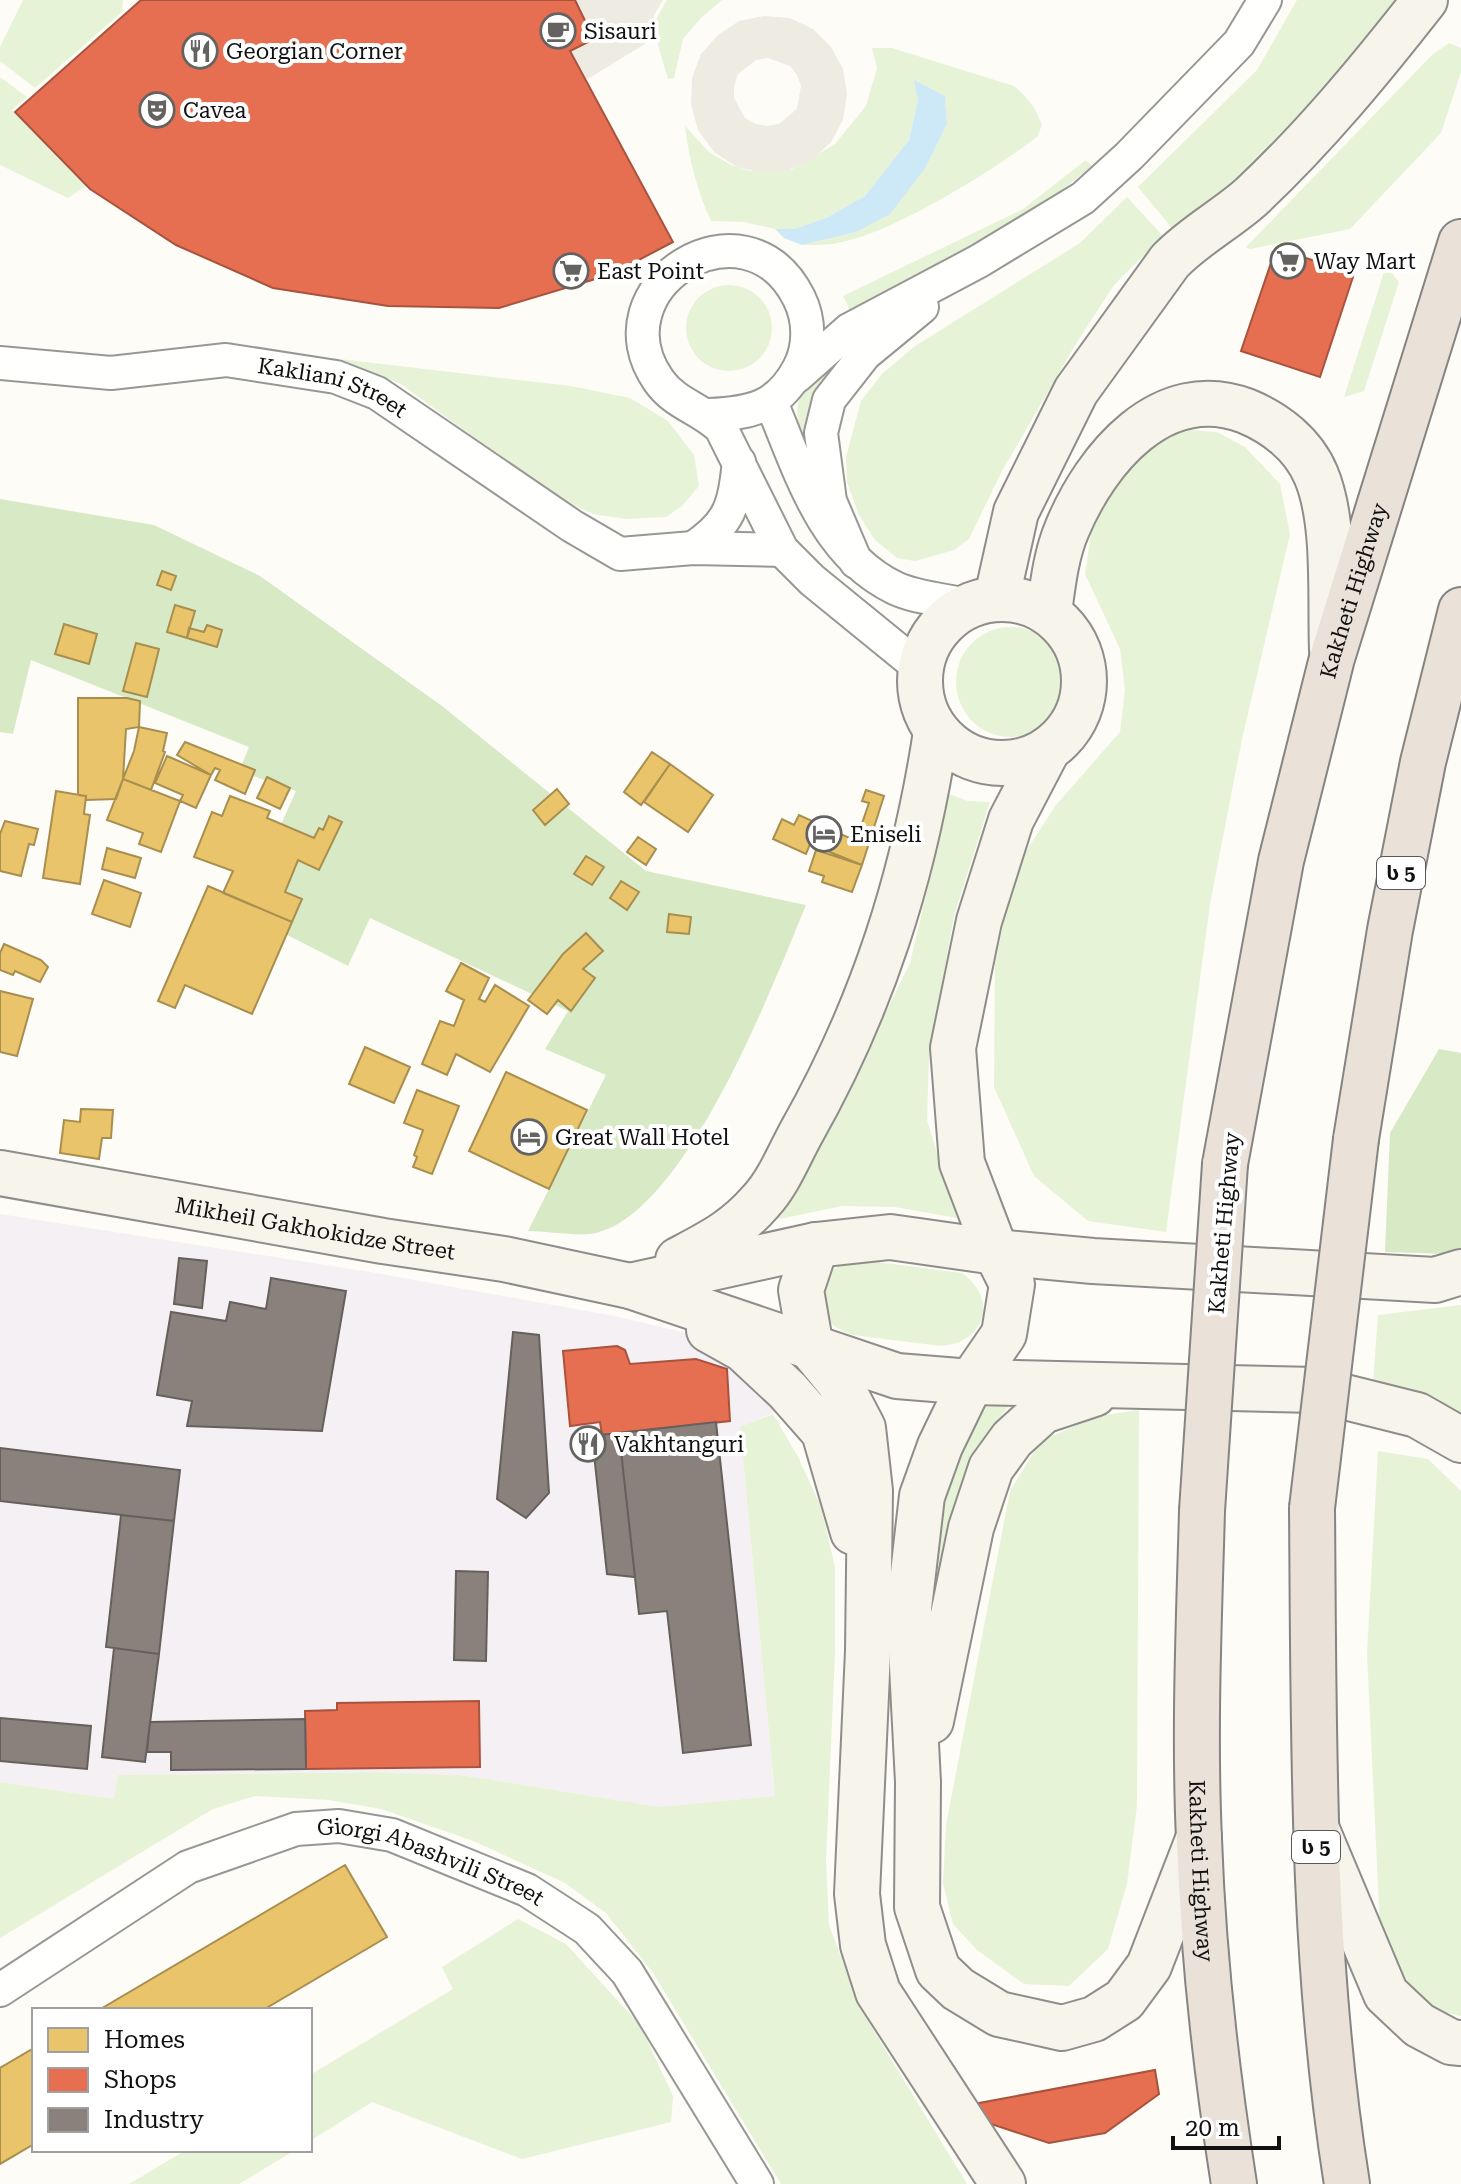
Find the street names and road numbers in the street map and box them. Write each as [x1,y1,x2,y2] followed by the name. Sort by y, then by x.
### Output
[256,353,412,422] street label: Kakliani Street
[1315,500,1392,681] street label: Kakheti Highway
[1377,857,1425,889] road number: ს 5
[1204,1131,1244,1315] street label: Kakheti Highway
[173,1192,457,1264] street label: Mikheil Gakhokidze Street
[1185,1780,1219,1963] street label: Kakheti Highway
[316,1813,549,1910] street label: Giorgi Abashvili Street
[1292,1831,1340,1863] road number: ს 5

